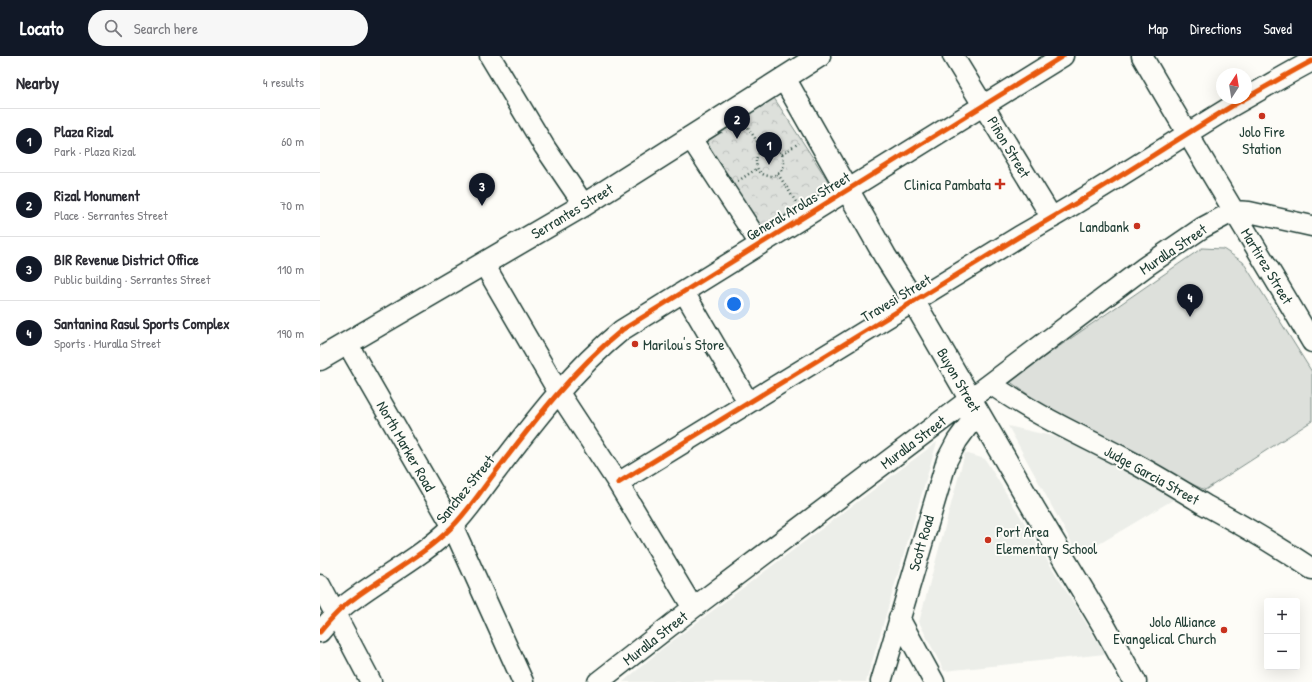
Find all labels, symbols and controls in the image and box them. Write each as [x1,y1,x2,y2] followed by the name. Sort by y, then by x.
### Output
[88,10,368,46] search box
[20,15,64,41] text: Locato
[102,17,124,39] icon: search
[134,18,198,39] text: Search here
[1148,19,1168,38] text: Map
[1190,19,1241,38] text: Directions
[1263,19,1292,38] text: Saved
[1216,68,1252,104] north arrow
[16,71,59,94] text: Nearby
[263,73,304,91] text: 4 results
[724,106,750,139] pin: 2
[1257,111,1267,121] marker: Jolo Fire Station
[982,112,1036,183] street label: Piñon Street
[54,121,113,142] text: Plaza Rizal
[1239,121,1285,159] place label: Jolo Fire Station
[27,132,31,150] text: 1
[281,132,304,150] text: 60 m
[756,132,782,165] pin: 1
[54,142,136,160] text: Park · Plaza Rizal
[742,166,855,245] street label: General Arolas Street
[469,173,495,206] pin: 3
[904,174,991,195] place label: Clinica Pambata
[527,178,618,244] street label: Serrantes Street
[994,178,1006,190] marker: Clinica Pambata
[54,185,140,206] text: Rizal Monument
[26,196,32,214] text: 2
[280,196,304,214] text: 70 m
[54,206,168,224] text: Place · Serrantes Street
[1080,216,1129,237] place label: Landbank
[1135,218,1212,279] street label: Muralla Street
[1132,221,1142,231] marker: Landbank
[1236,224,1298,309] street label: Martirez Street
[54,249,199,270] text: BIR Revenue District Office
[26,260,32,278] text: 3
[277,260,304,278] text: 110 m
[857,268,936,327] street label: Travesi Street
[54,270,210,288] text: Public building · Serrantes Street
[1177,284,1203,317] pin: 4
[724,294,744,314] your location
[54,313,230,334] text: Santanina Rasul Sports Complex
[27,324,31,342] text: 4
[277,324,304,342] text: 190 m
[54,334,161,352] text: Sports · Muralla Street
[643,334,725,355] place label: Marilou's Store
[630,339,640,349] marker: Marilou's Store
[932,344,986,417] street label: Buyon Street
[372,397,440,495] street label: North Marker Road
[876,410,951,474] street label: Muralla Street
[1101,440,1204,510] street label: Judge Garcia Street
[431,450,500,528] street label: Sanchez Street
[903,513,939,573] street label: Scott Road
[996,521,1097,559] place label: Port Area Elementary School
[983,535,993,545] marker: Port Area Elementary School
[1264,598,1300,670] map controls
[1264,598,1300,634] button: +
[618,605,693,670] street label: Muralla Street
[1113,611,1216,649] place label: Jolo Alliance Evangelical Church
[1219,625,1229,635] marker: Jolo Alliance Evangelical Church
[1264,634,1300,670] button: −

